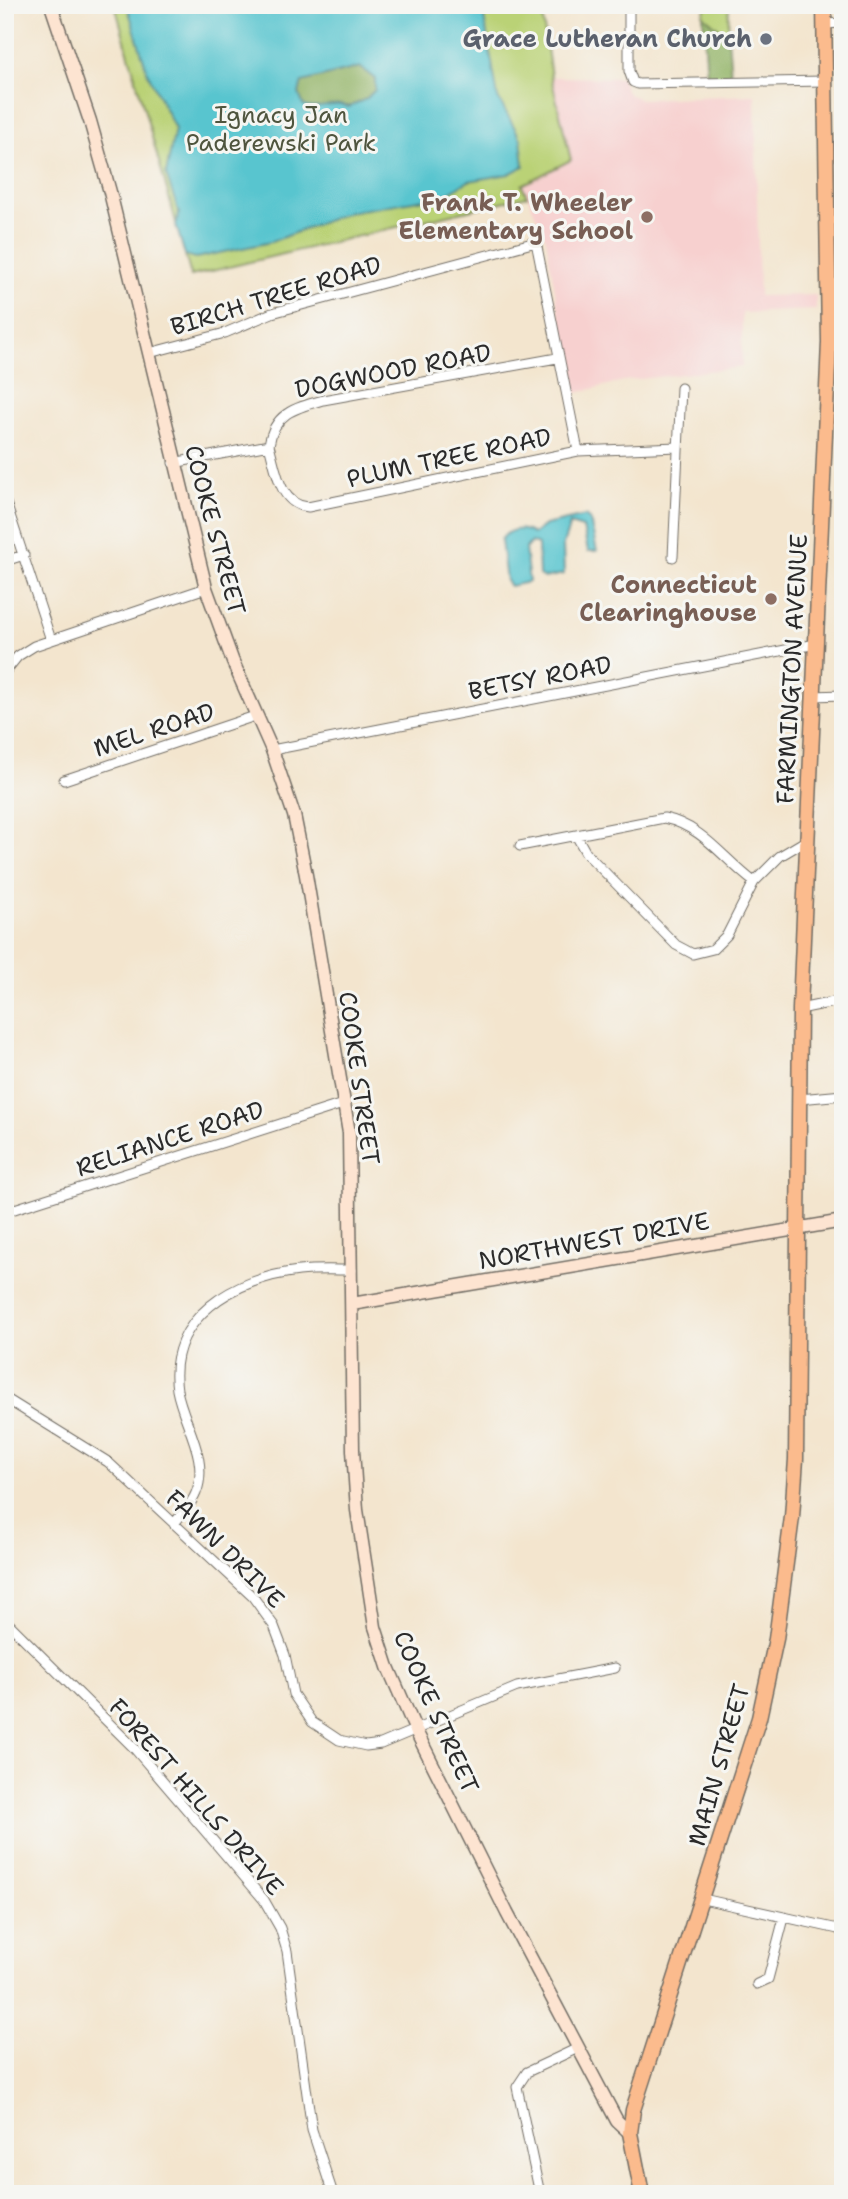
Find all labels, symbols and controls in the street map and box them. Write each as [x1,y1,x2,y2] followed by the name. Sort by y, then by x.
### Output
[463,23,752,55] place label: Grace Lutheran Church
[758,31,774,47] marker: Grace Lutheran Church
[186,99,376,159] park label: Ignacy Jan Paderewski Park
[398,187,633,247] place label: Frank T. Wheeler Elementary School
[639,209,655,225] marker: Frank T. Wheeler Elementary School
[167,249,385,343] street label: BIRCH TREE ROAD
[292,336,494,406] street label: DOGWOOD ROAD
[344,421,554,495] street label: PLUM TREE ROAD
[177,442,253,619] street label: COOKE STREET
[769,533,815,805] street label: FARMINGTON AVENUE
[579,569,757,629] place label: Connecticut Clearinghouse
[763,591,779,607] marker: Connecticut Clearinghouse
[466,648,614,708] street label: BETSY ROAD
[89,695,219,765] street label: MEL ROAD
[331,989,387,1167] street label: COOKE STREET
[72,1094,268,1184] street label: RELIANCE ROAD
[476,1205,712,1277] street label: NORTHWEST DRIVE
[159,1483,291,1615] street label: FAWN DRIVE
[386,1626,486,1798] street label: COOKE STREET
[681,1680,757,1850] street label: MAIN STREET
[102,1692,290,1902] street label: FOREST HILLS DRIVE

